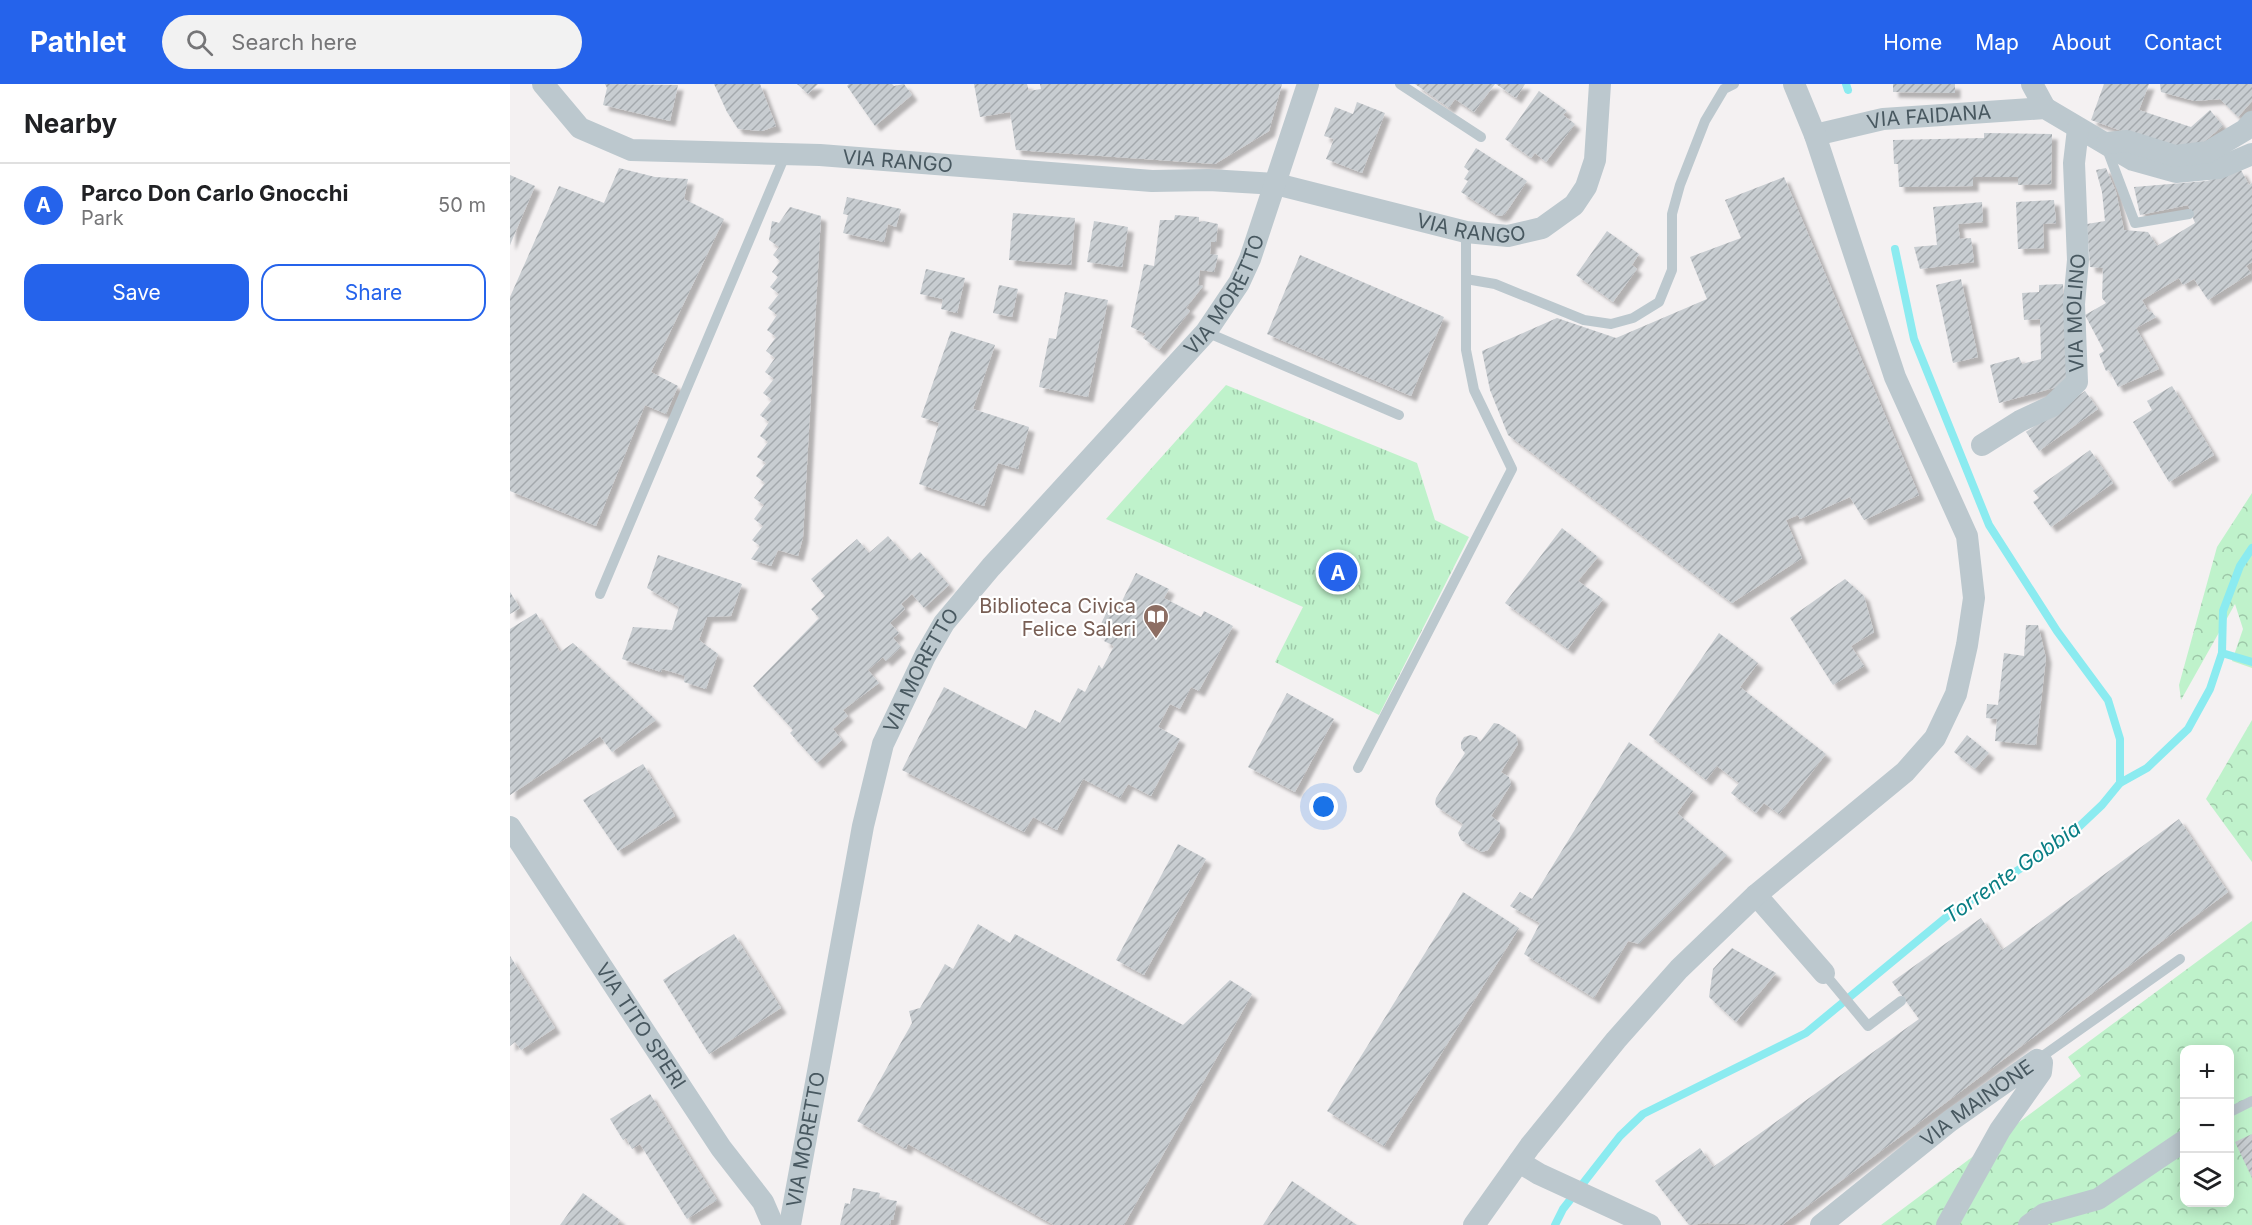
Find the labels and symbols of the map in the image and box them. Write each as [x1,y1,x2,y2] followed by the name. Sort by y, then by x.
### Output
[1865,100,1992,134] street label: VIA FAIDANA
[842,145,954,177] street label: VIA RANGO
[1414,208,1528,248] street label: VIA RANGO
[1179,231,1269,360] street label: VIA MORETTO
[2062,253,2091,373] street label: VIA MOLINO
[1318,550,1358,594] pin: A
[979,594,1136,641] place label: Biblioteca Civica Felice Saleri
[1141,602,1171,640] library icon: Biblioteca Civica Felice Saleri
[878,603,964,736] street label: VIA MORETTO
[1309,792,1338,821] your location
[1939,815,2085,929] water label: Torrente Gobbia
[591,958,691,1094] street label: VIA TITO SPERI
[1916,1054,2038,1152] street label: VIA MAINONE
[781,1070,830,1209] street label: VIA MORETTO

